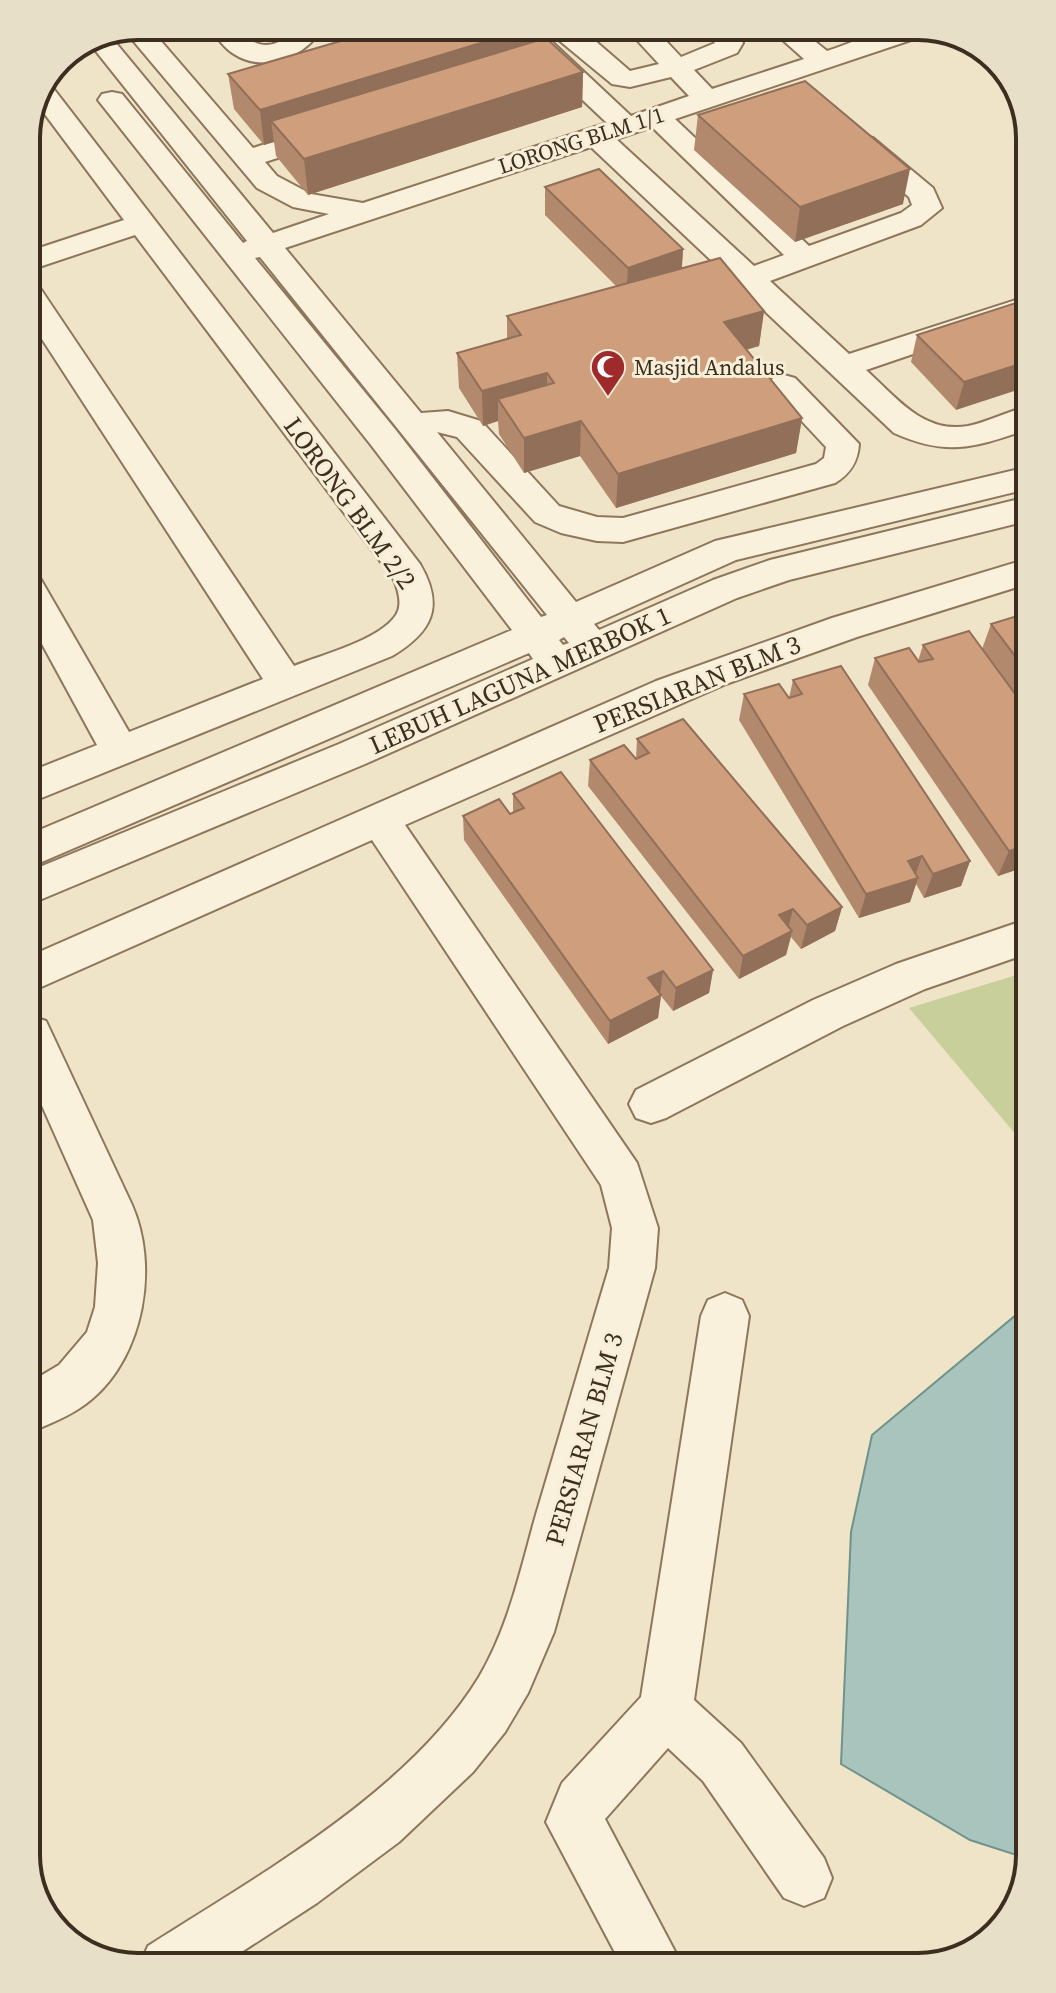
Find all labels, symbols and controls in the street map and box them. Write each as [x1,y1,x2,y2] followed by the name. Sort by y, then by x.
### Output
[494,99,668,181] street label: LORONG BLM 1/1
[589,348,627,398] mosque icon: Masjid Andalus
[634,352,785,382] place label: Masjid Andalus
[275,410,425,596] street label: LORONG BLM 2/2
[364,597,676,763] street label: LEBUH LAGUNA MERBOK 1
[588,626,806,742] street label: PERSIARAN BLM 3
[536,1328,632,1550] street label: PERSIARAN BLM 3

